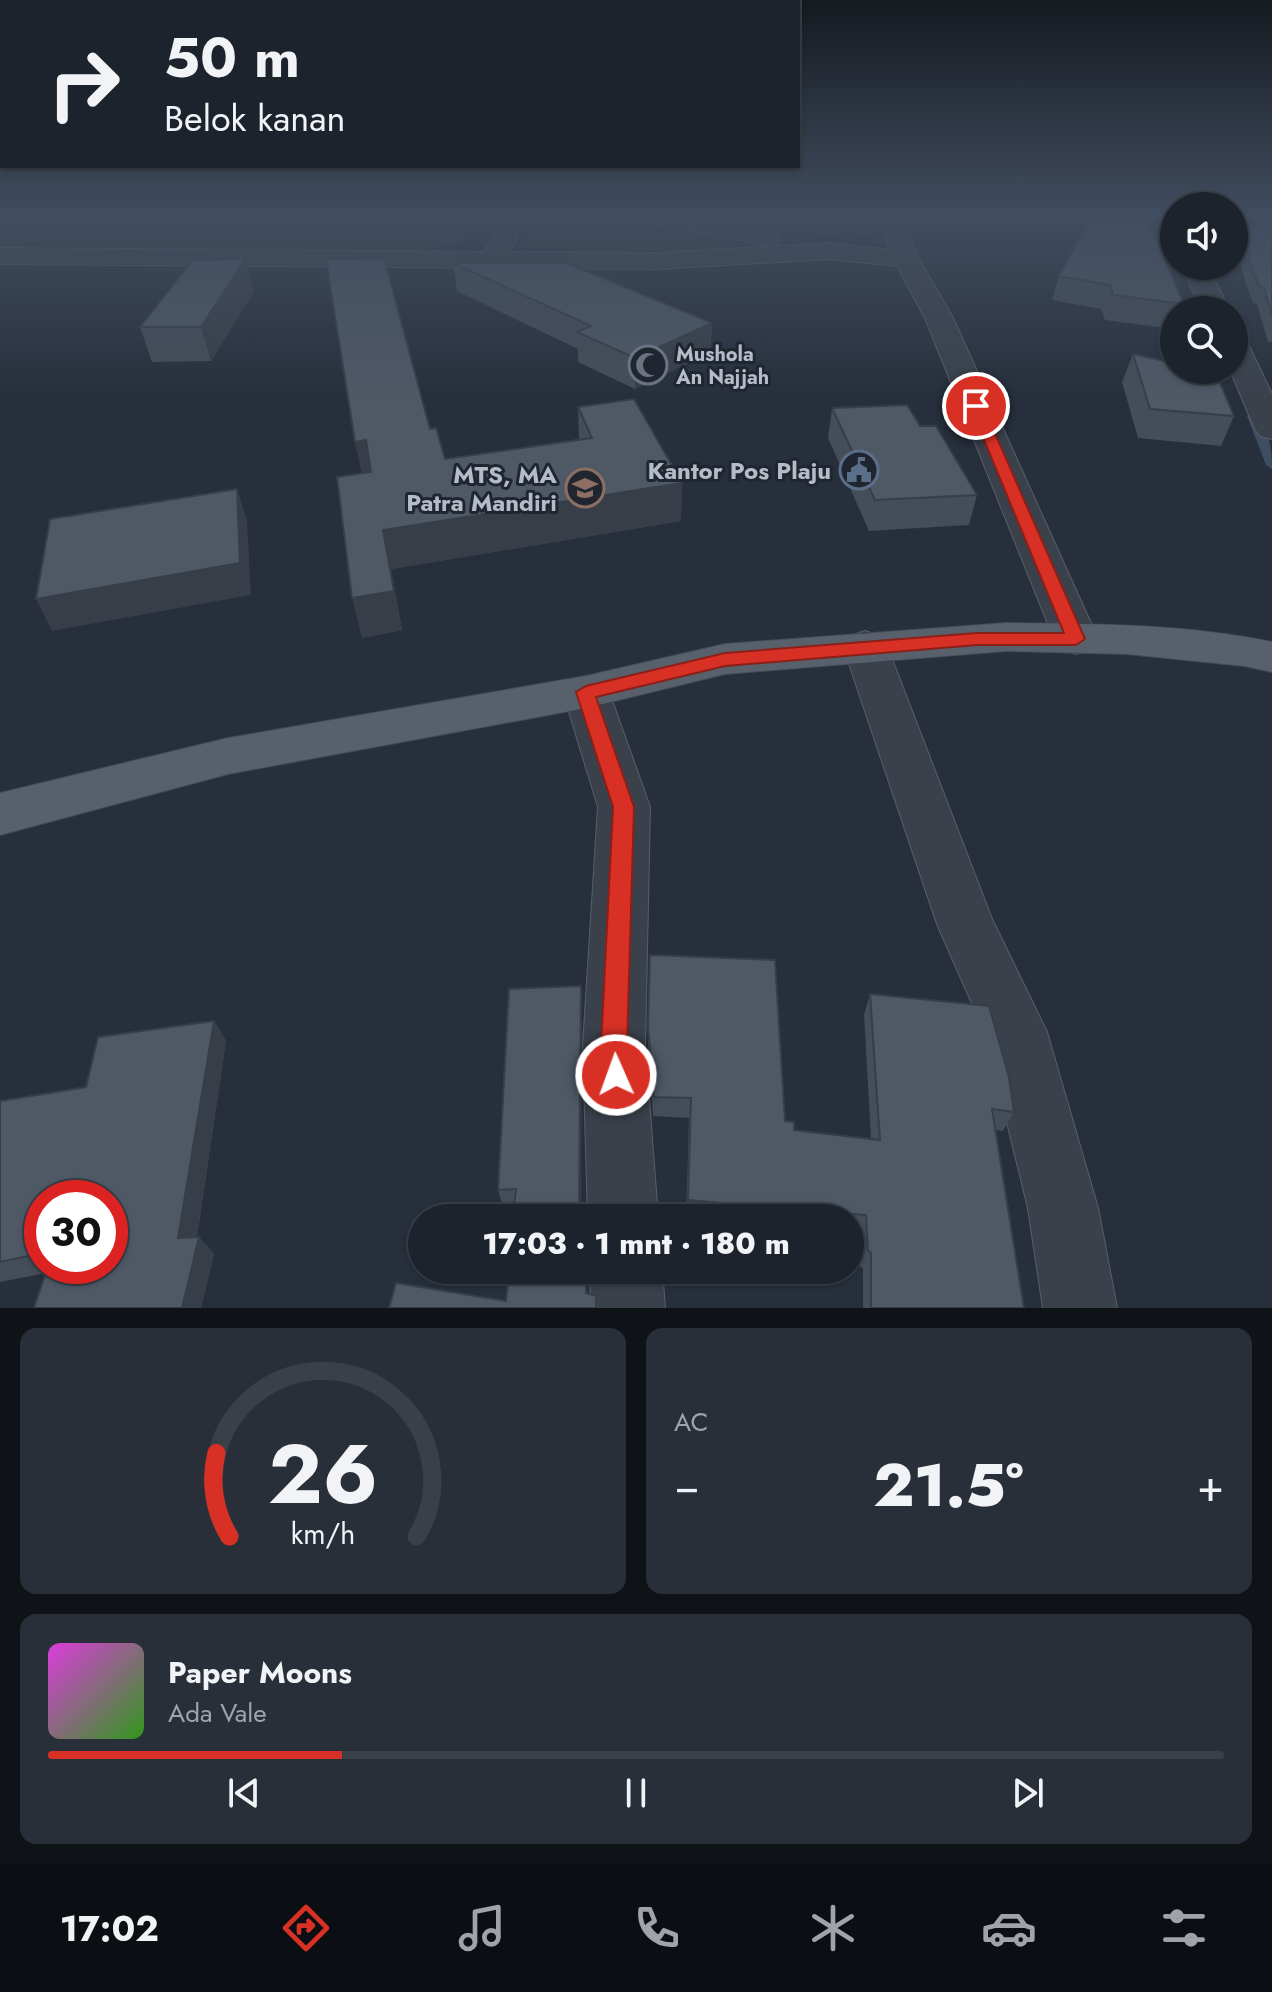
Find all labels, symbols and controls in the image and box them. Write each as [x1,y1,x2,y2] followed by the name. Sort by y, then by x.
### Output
[164,17,300,98] text: 50 m
[32,32,136,136] icon: right
[164,92,345,144] text: Belok kanan
[1160,192,1248,384] map controls
[1160,192,1248,280] button: sound
[1160,296,1248,384] button: search
[675,340,769,392] place label: Mushola An Najjah
[627,344,669,386] mosque icon: Mushola An Najjah
[942,372,1010,440] pin
[954,384,998,428] icon: arrive
[838,449,880,491] public building icon: Kantor Pos Plaju
[647,453,831,488] place label: Kantor Pos Plaju
[406,457,557,520] place label: MTS, MA Patra Mandiri
[564,467,606,509] school or university icon: MTS, MA Patra Mandiri
[574,1033,658,1117] position arrow
[24,1180,128,1284] speed limit sign: 30
[482,1222,790,1265] text: 17:03 · 1 mnt · 180 m
[674,1403,708,1441] text: AC
[268,1414,378,1534] text: 26
[873,1442,1024,1529] text: 21.5°
[674,1454,700,1518] text: −
[1197,1454,1224,1518] text: +
[291,1513,355,1555] text: km/h
[168,1651,352,1694] text: Paper Moons
[168,1694,267,1732] text: Ada Vale
[222,1771,266,1815] icon: previous
[614,1771,658,1815] icon: pause
[1006,1771,1050,1815] icon: next
[278,1900,334,1956] icon: directions
[454,1900,510,1956] icon: music
[629,1900,685,1956] icon: phone
[805,1900,861,1956] icon: climate
[981,1900,1037,1956] icon: car
[1156,1900,1212,1956] icon: filters
[60,1902,159,1954] text: 17:02

